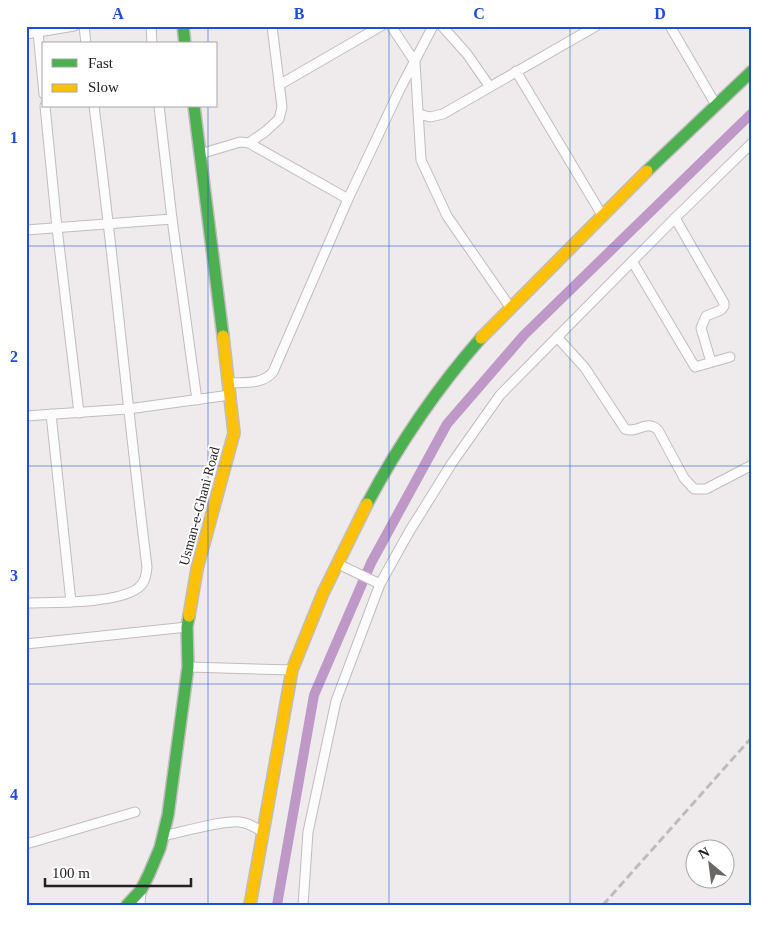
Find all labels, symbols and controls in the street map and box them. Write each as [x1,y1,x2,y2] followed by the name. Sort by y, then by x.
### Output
[112,5,124,22] text: A
[294,5,305,22] text: B
[473,5,485,22] text: C
[654,5,666,22] text: D
[42,42,218,108] legend
[88,55,114,71] text: Fast
[88,79,119,95] text: Slow
[10,129,18,146] text: 1
[10,348,18,365] text: 2
[176,445,223,567] street label: Usman-e-Ghani Road
[10,567,18,584] text: 3
[10,786,18,803] text: 4
[686,838,736,888] north arrow
[696,844,712,862] text: N
[45,856,191,888] scale bar
[52,865,90,881] text: 100 m

